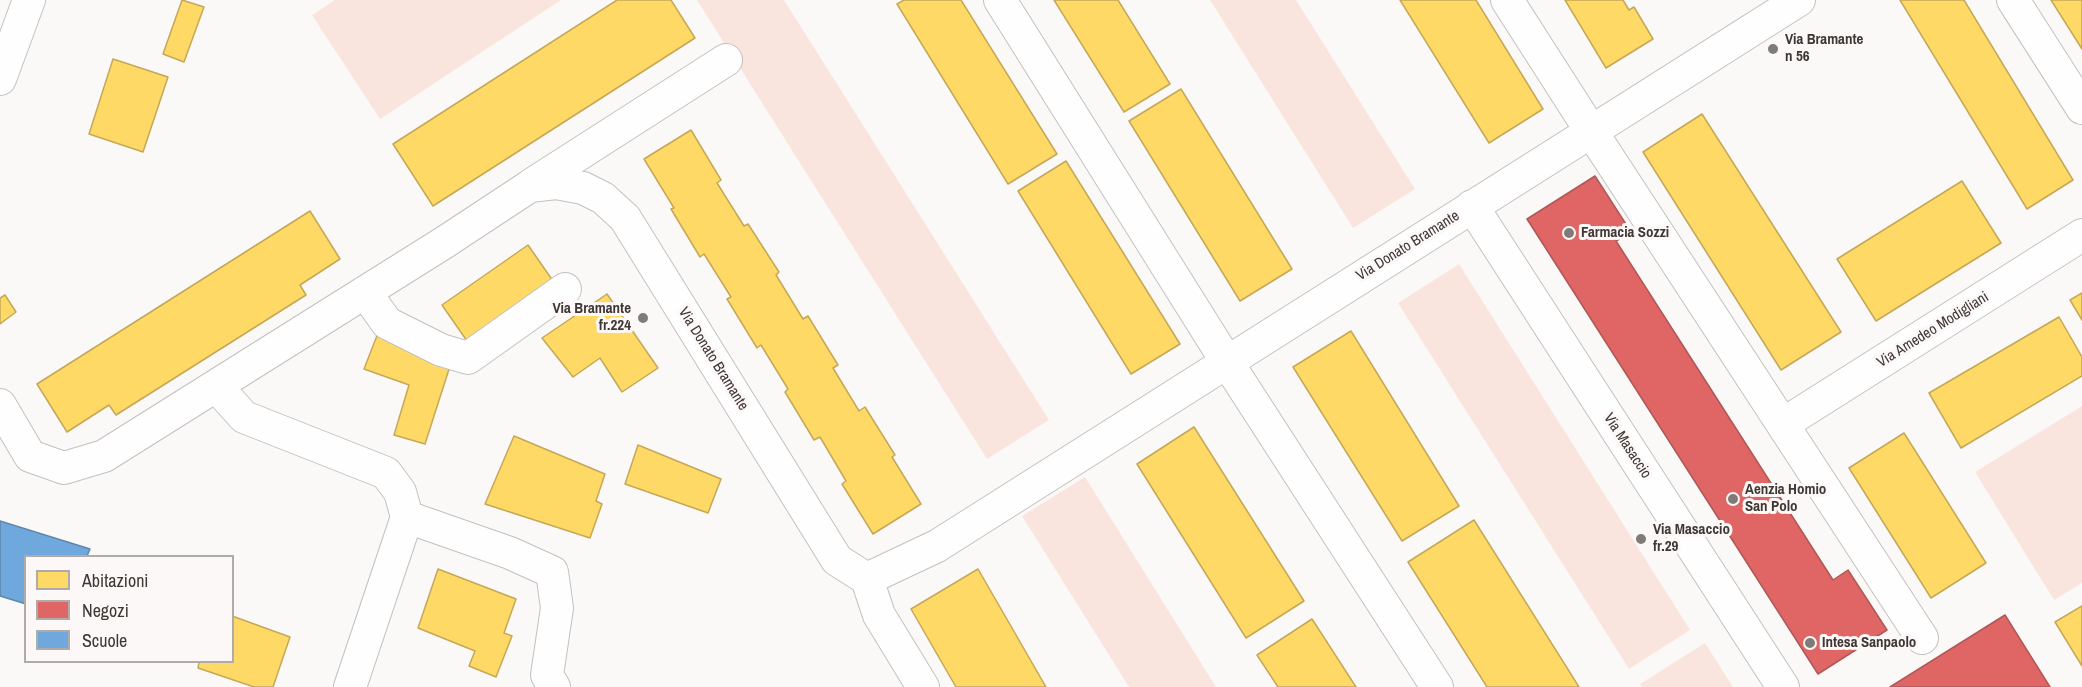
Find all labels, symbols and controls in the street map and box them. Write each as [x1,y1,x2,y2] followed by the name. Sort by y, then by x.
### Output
[1785,31,1863,66] place label: Via Bramante n 56
[1766,42,1780,56] marker: Via Bramante n 56
[1353,207,1463,285] street label: Via Donato Bramante
[1581,224,1669,242] place label: Farmacia Sozzi
[1562,226,1576,240] marker: Farmacia Sozzi
[1874,288,1992,372] street label: Via Amedeo Modigliani
[553,300,631,335] place label: Via Bramante fr.224
[674,304,752,414] street label: Via Donato Bramante
[636,311,650,325] marker: Via Bramante fr.224
[1599,410,1655,482] street label: Via Masaccio
[1745,481,1826,516] place label: Aenzia Homio San Polo
[1726,492,1740,506] marker: Aenzia Homio San Polo
[1653,521,1730,556] place label: Via Masaccio fr.29
[1634,532,1648,546] marker: Via Masaccio fr.29
[24,555,234,663] legend
[82,568,148,593] text: Abitazioni
[82,598,129,623] text: Negozi
[82,628,127,653] text: Scuole
[1822,634,1916,652] place label: Intesa Sanpaolo
[1803,636,1817,650] marker: Intesa Sanpaolo

